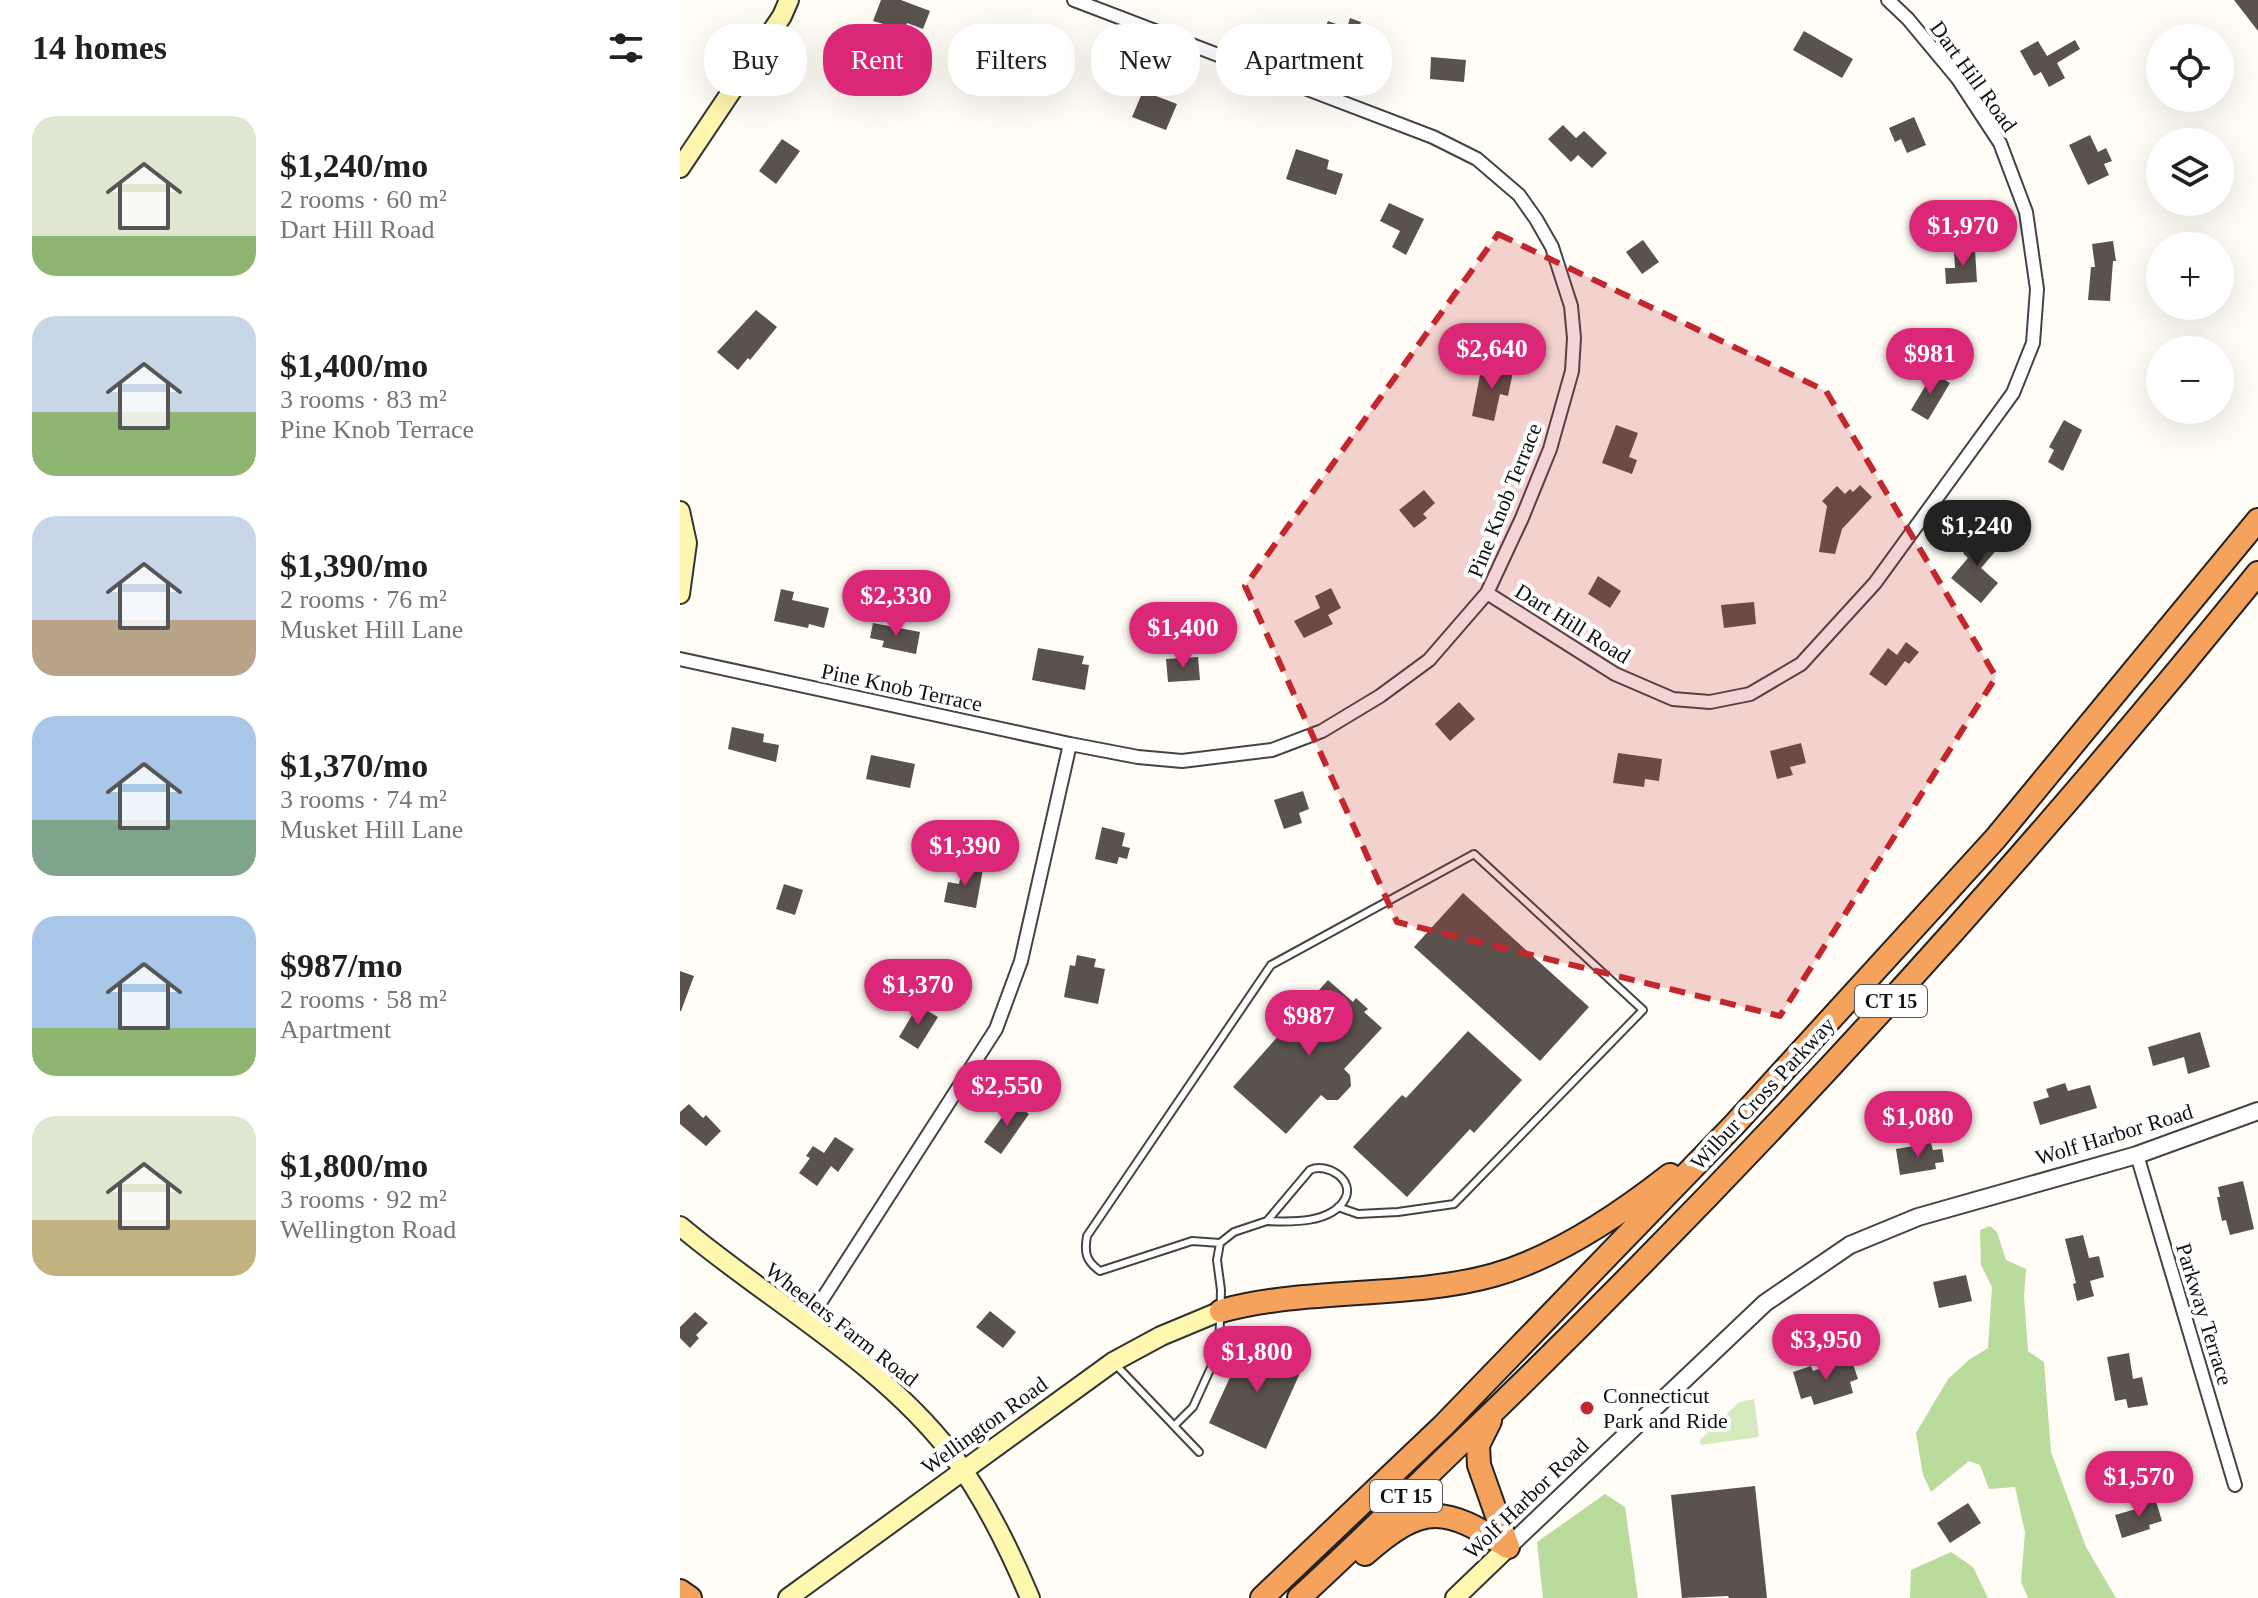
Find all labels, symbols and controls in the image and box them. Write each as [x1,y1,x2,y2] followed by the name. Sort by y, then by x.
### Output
[1925,16,2022,137] street label: Dart Hill Road
[704,24,807,96] chip: Buy
[823,24,932,96] chip: Rent
[948,24,1075,96] chip: Filters
[1091,24,1200,96] chip: New
[1216,24,1392,96] chip: Apartment
[2146,24,2234,424] map controls
[2146,24,2234,112] button: locate
[604,26,648,70] icon: filters
[32,29,167,66] text: 14 homes
[2146,128,2234,216] button: layers
[280,147,428,184] text: $1,240/mo
[96,148,192,244] icon: home
[280,185,447,214] text: 2 rooms · 60 m²
[1898,200,2028,268] pin: $1,970
[1927,211,1999,240] text: $1,970
[280,215,435,244] text: Dart Hill Road
[2146,232,2234,320] button: +
[1427,323,1557,391] pin: $2,640
[1883,328,1977,396] pin: $981
[1456,334,1528,363] text: $2,640
[2146,336,2234,424] button: −
[1904,339,1956,368] text: $981
[280,347,428,384] text: $1,400/mo
[96,348,192,444] icon: home
[280,385,447,414] text: 3 rooms · 83 m²
[280,415,474,444] text: Pine Knob Terrace
[1462,419,1547,581] street label: Pine Knob Terrace
[1912,500,2042,568] pin: $1,240
[1941,511,2013,540] text: $1,240
[280,547,428,584] text: $1,390/mo
[96,548,192,644] icon: home
[831,570,961,638] pin: $2,330
[1511,578,1635,669] street label: Dart Hill Road
[860,581,932,610] text: $2,330
[280,585,447,614] text: 2 rooms · 76 m²
[1118,602,1248,670] pin: $1,400
[1147,613,1219,642] text: $1,400
[280,615,463,644] text: Musket Hill Lane
[819,658,985,717] street label: Pine Knob Terrace
[280,747,428,784] text: $1,370/mo
[96,748,192,844] icon: home
[280,785,447,814] text: 3 rooms · 74 m²
[280,815,463,844] text: Musket Hill Lane
[900,820,1030,888] pin: $1,390
[929,831,1001,860] text: $1,390
[280,947,403,984] text: $987/mo
[96,948,192,1044] icon: home
[853,959,983,1027] pin: $1,370
[882,970,954,999] text: $1,370
[280,985,447,1014] text: 2 rooms · 58 m²
[1855,985,1927,1017] road number: CT 15
[1262,990,1356,1058] pin: $987
[1283,1001,1335,1030] text: $987
[1685,1012,1840,1175] street label: Wilbur Cross Parkway
[280,1015,391,1044] text: Apartment
[942,1060,1072,1128] pin: $2,550
[971,1071,1043,1100] text: $2,550
[1853,1091,1983,1159] pin: $1,080
[2032,1099,2196,1170] street label: Wolf Harbor Road
[1882,1102,1954,1131] text: $1,080
[280,1147,428,1184] text: $1,800/mo
[96,1148,192,1244] icon: home
[280,1185,447,1214] text: 3 rooms · 92 m²
[280,1215,456,1244] text: Wellington Road
[2171,1240,2238,1388] street label: Parkway Terrace
[760,1257,923,1392] street label: Wheelers Farm Road
[1761,1314,1891,1382] pin: $3,950
[1790,1325,1862,1354] text: $3,950
[1192,1326,1322,1394] pin: $1,800
[1221,1337,1293,1366] text: $1,800
[917,1371,1052,1479] street label: Wellington Road
[1603,1383,1728,1433] place label: Connecticut Park and Ride
[1578,1399,1596,1417] marker: Connecticut Park and Ride
[1459,1433,1594,1564] street label: Wolf Harbor Road
[2074,1451,2204,1519] pin: $1,570
[2103,1462,2175,1491] text: $1,570
[1370,1480,1442,1512] road number: CT 15

